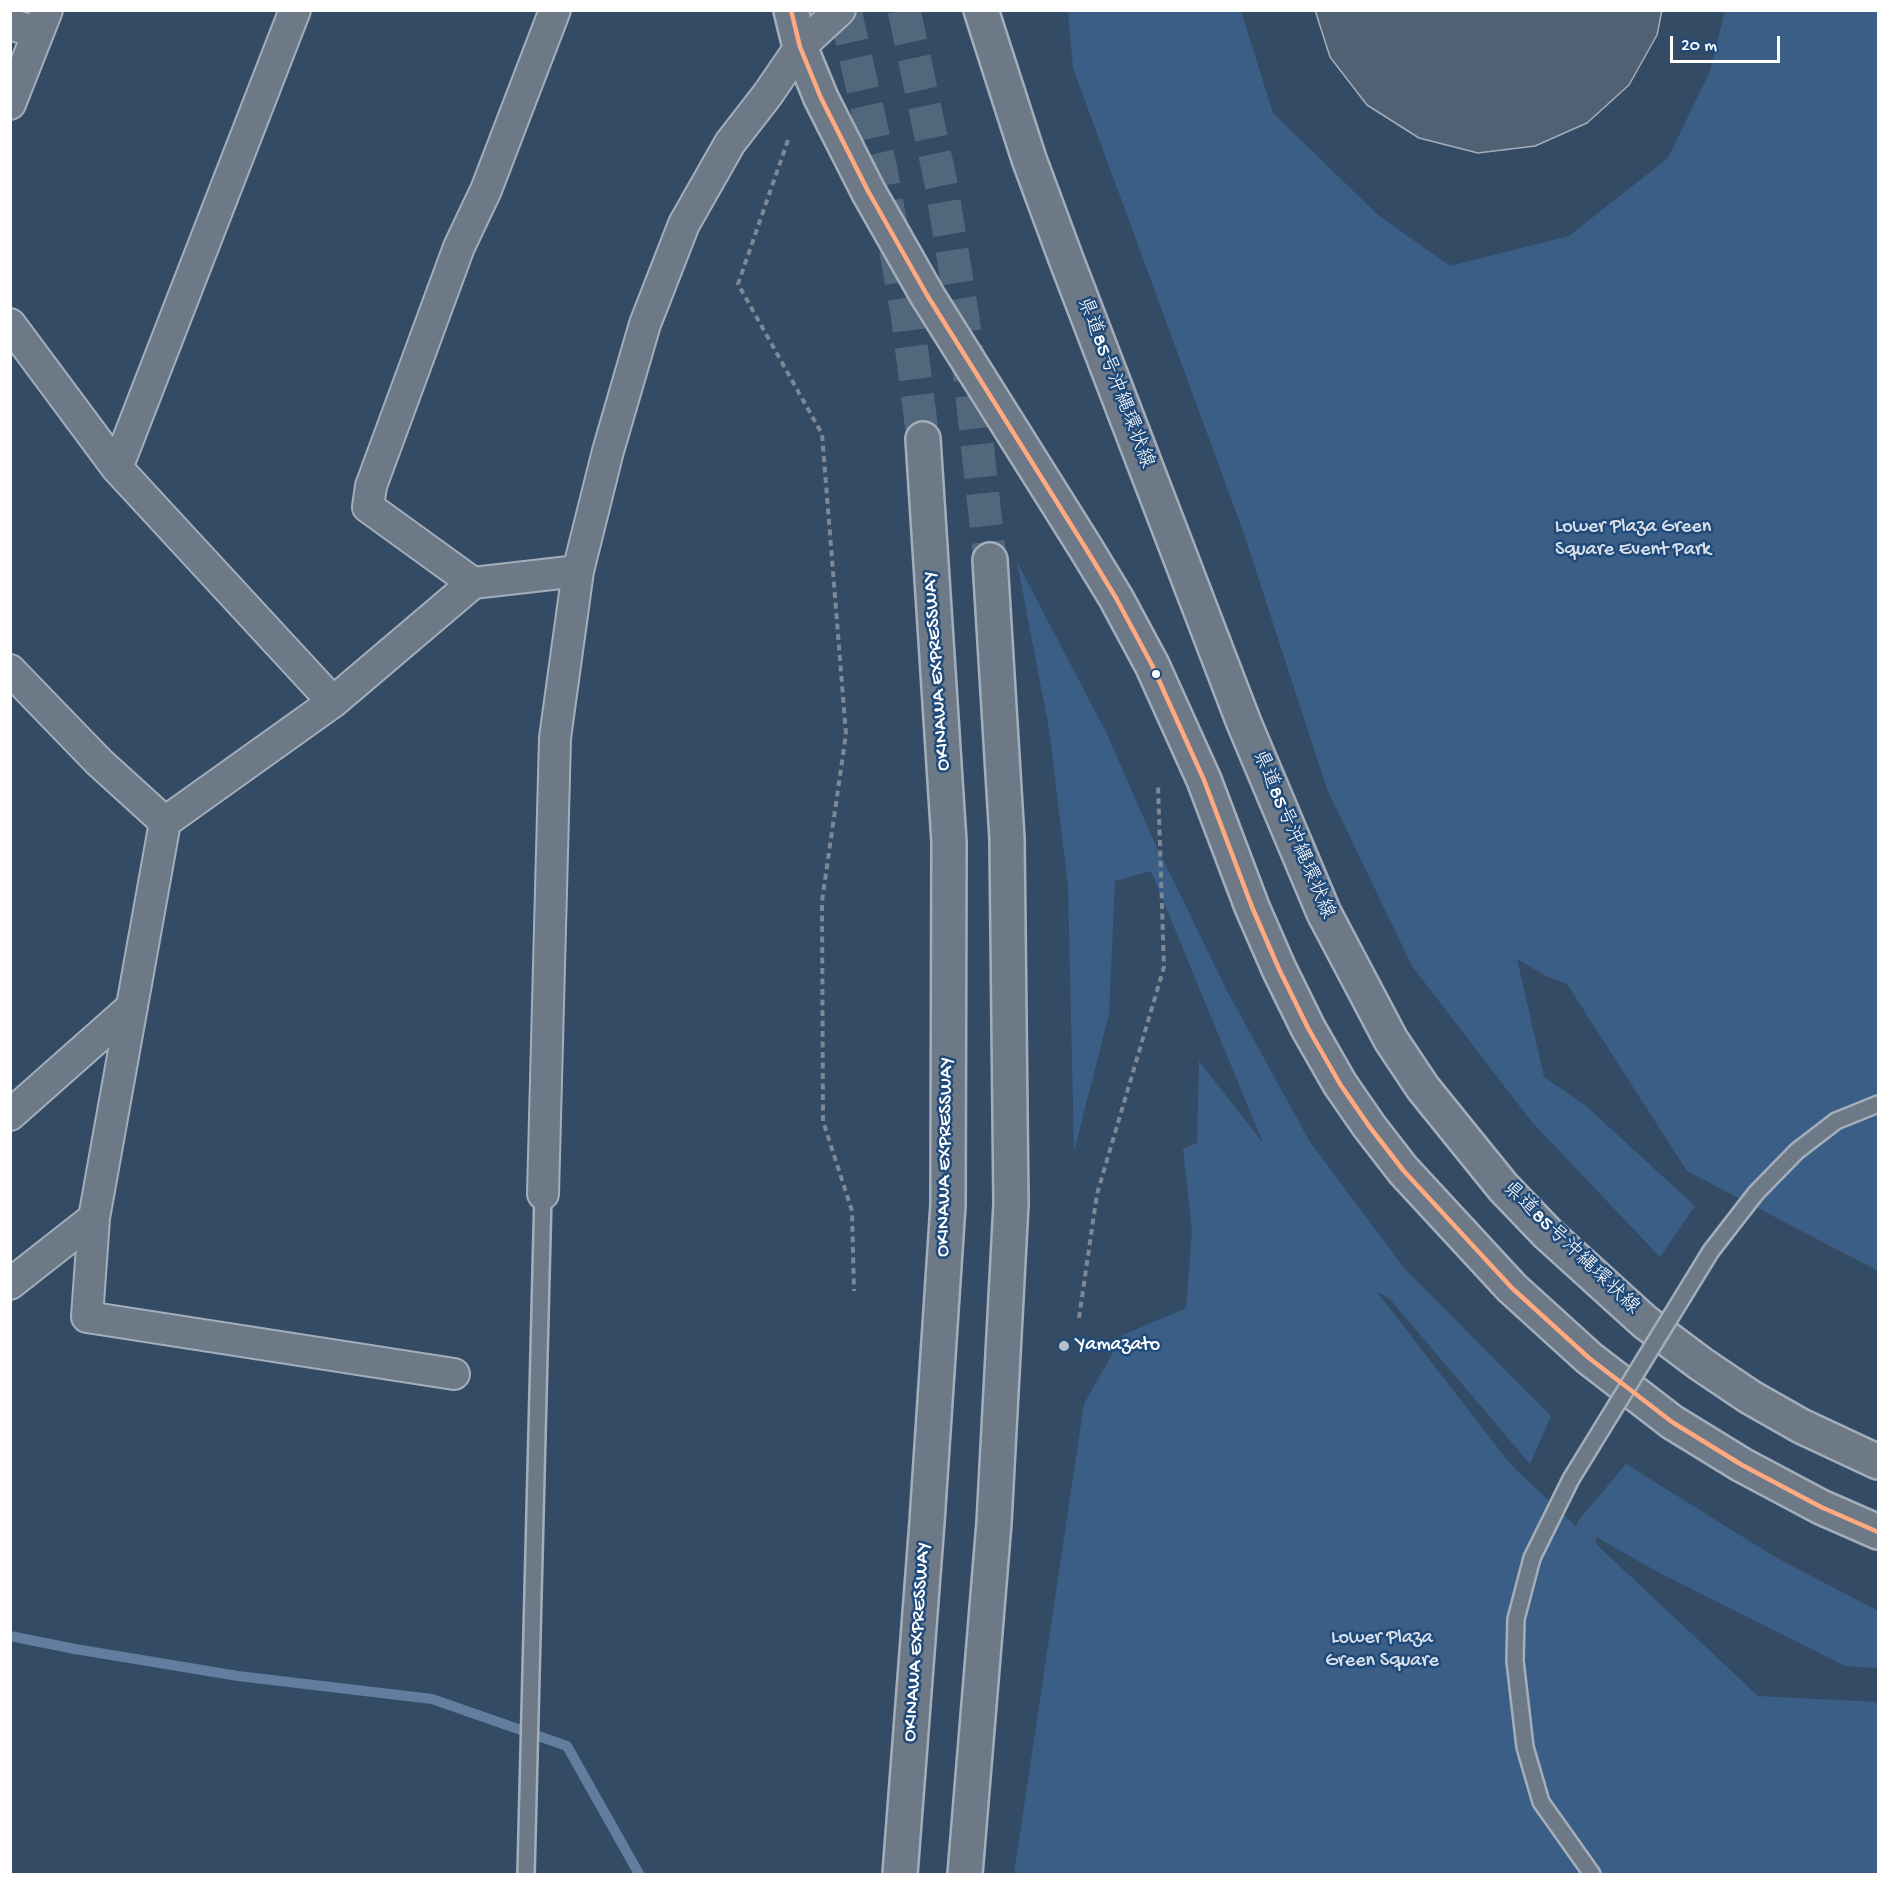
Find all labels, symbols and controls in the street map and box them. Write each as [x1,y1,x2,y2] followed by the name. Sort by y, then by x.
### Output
[1673,24,1782,62] scale bar
[1681,36,1717,57] text: 20 m
[1070,294,1158,472] street label: 県道85号沖縄環状線
[1555,516,1711,563] park label: Lower Plaza Green Square Event Park
[919,570,957,772] street label: OKINAWA EXPRESSWAY
[1150,668,1162,680] unlabelled marker
[1246,747,1338,923] street label: 県道85号沖縄環状線
[932,1057,960,1257] street label: OKINAWA EXPRESSWAY
[1496,1177,1644,1321] street label: 県道85号沖縄環状線
[1076,1334,1160,1358] place label: Yamazato
[1057,1339,1071,1353] marker: Yamazato
[899,1541,937,1743] street label: OKINAWA EXPRESSWAY
[1325,1627,1439,1674] park label: Lower Plaza Green Square

